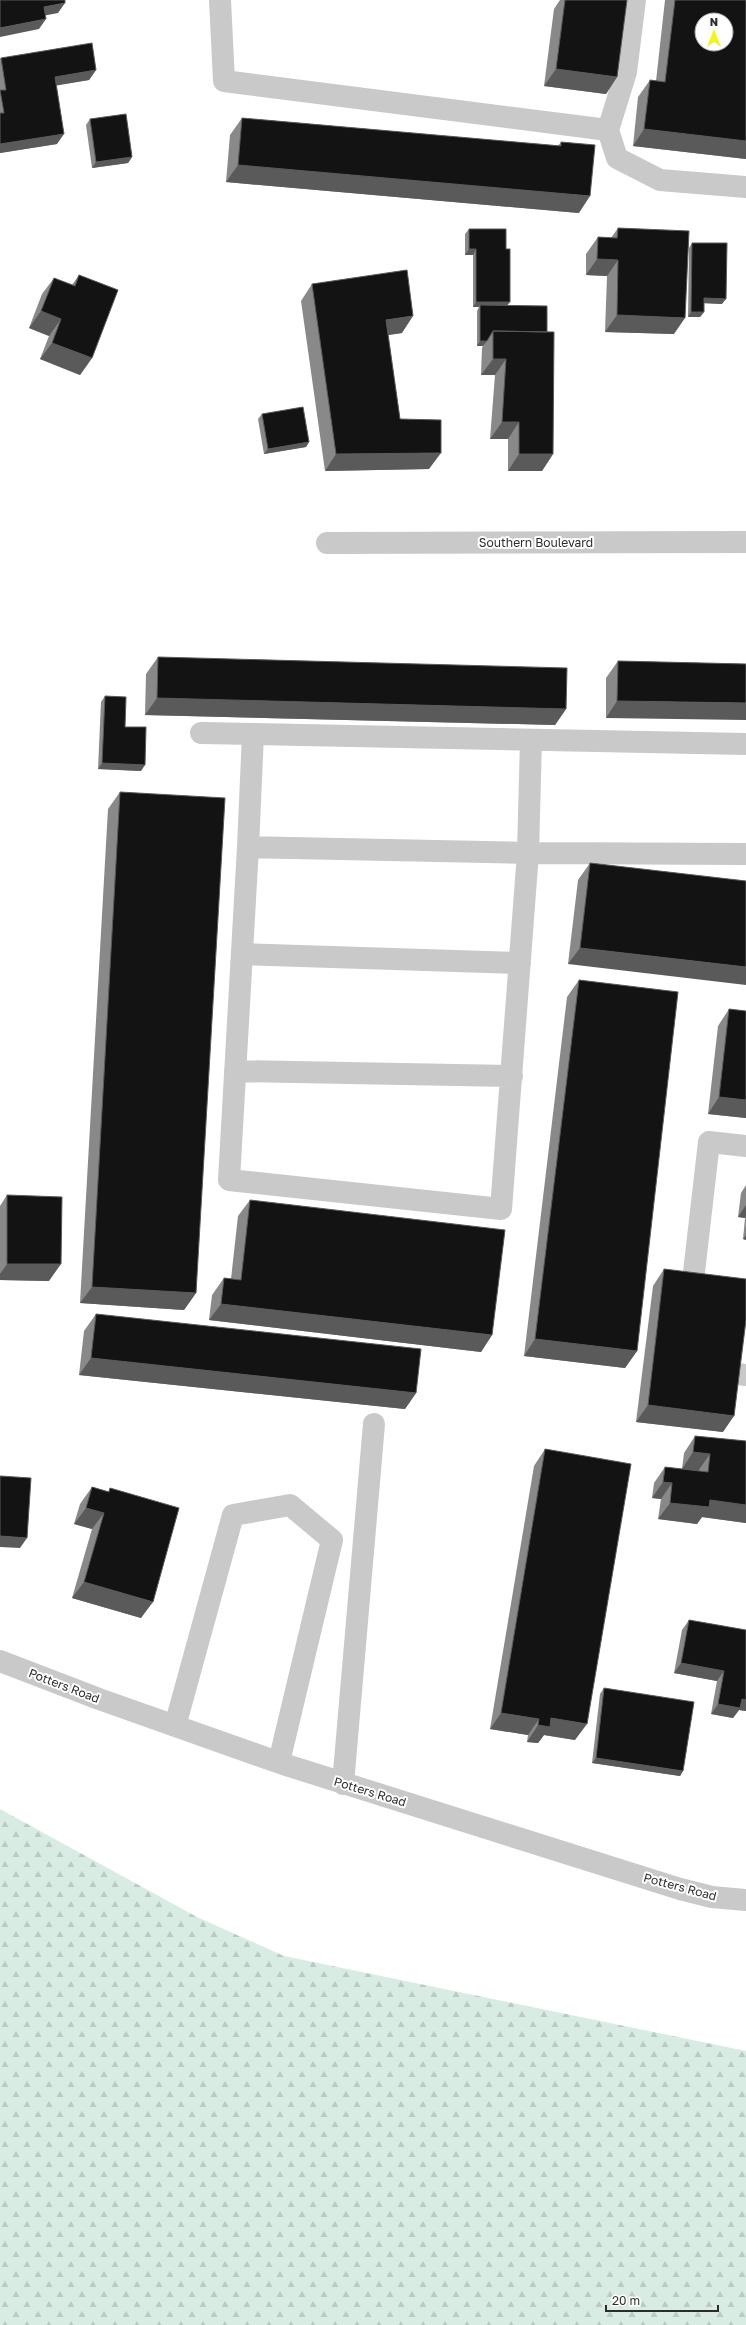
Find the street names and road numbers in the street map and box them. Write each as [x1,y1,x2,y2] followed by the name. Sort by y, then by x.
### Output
[479,535,593,550] street label: Southern Boulevard
[27,1665,102,1706] street label: Potters Road
[332,1773,408,1810] street label: Potters Road
[642,1870,718,1903] street label: Potters Road

